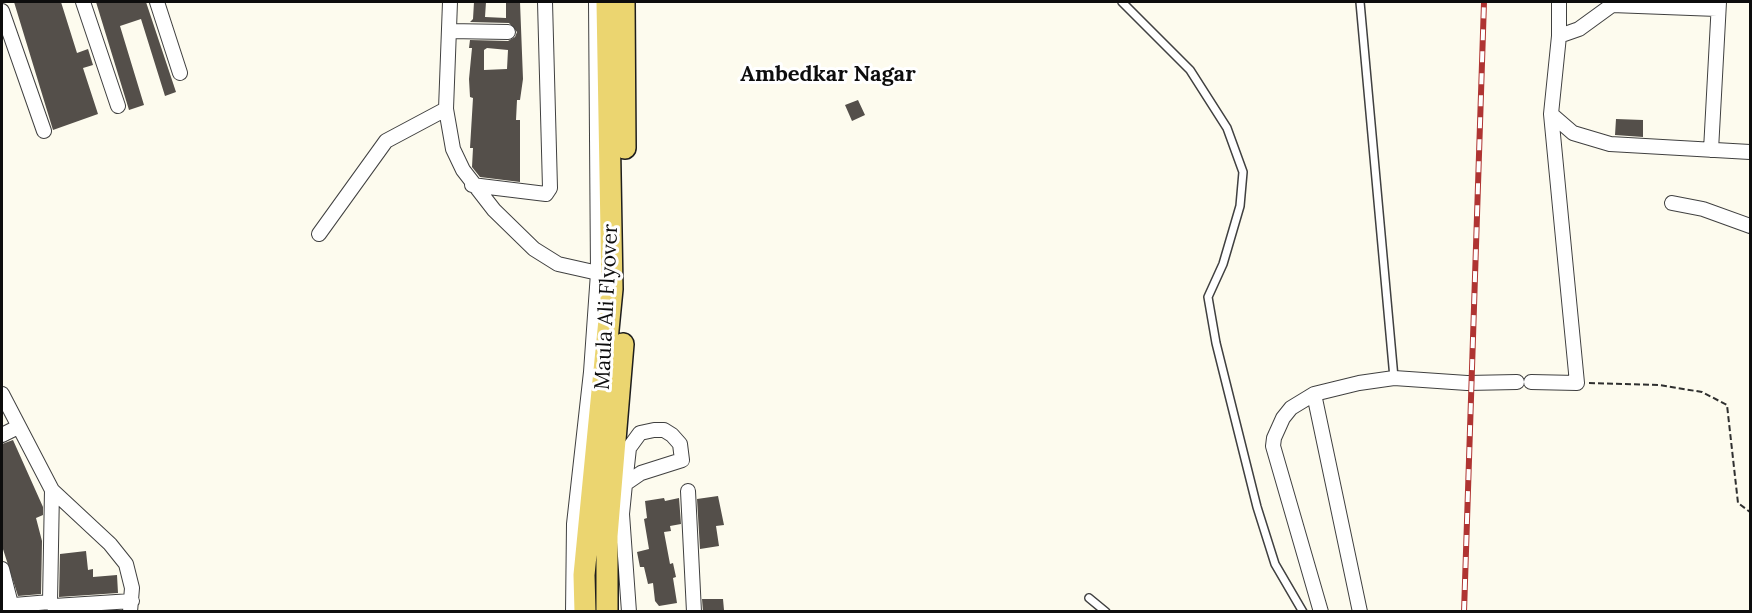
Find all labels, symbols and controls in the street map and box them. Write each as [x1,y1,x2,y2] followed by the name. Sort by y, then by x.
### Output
[740,62,916,88] district label: Ambedkar Nagar
[590,223,624,391] street label: Maula Ali Flyover

